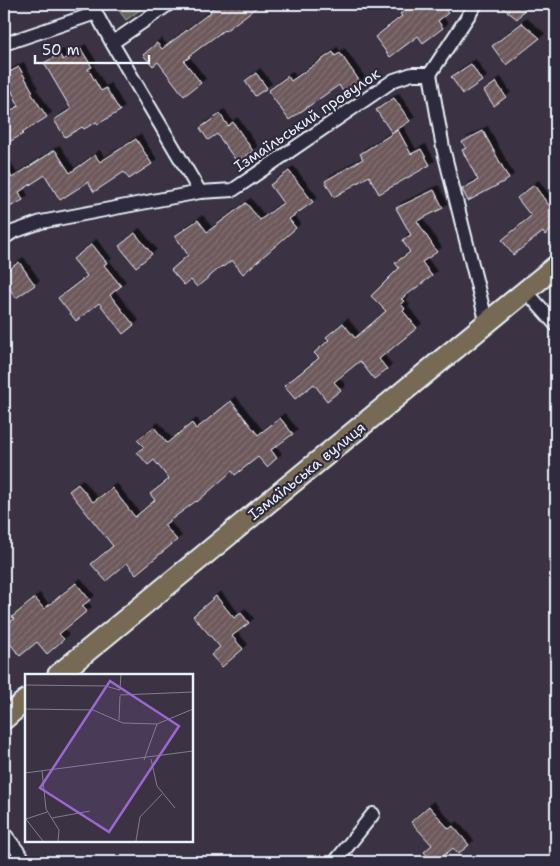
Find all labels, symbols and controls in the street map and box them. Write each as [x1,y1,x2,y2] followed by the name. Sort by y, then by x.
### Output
[35,32,149,64] scale bar
[42,40,80,60] text: 50 m
[230,64,384,176] street label: Ізмаїльський провулок
[244,417,370,525] street label: Ізмаїльська вулиця
[25,674,192,841] inset map

